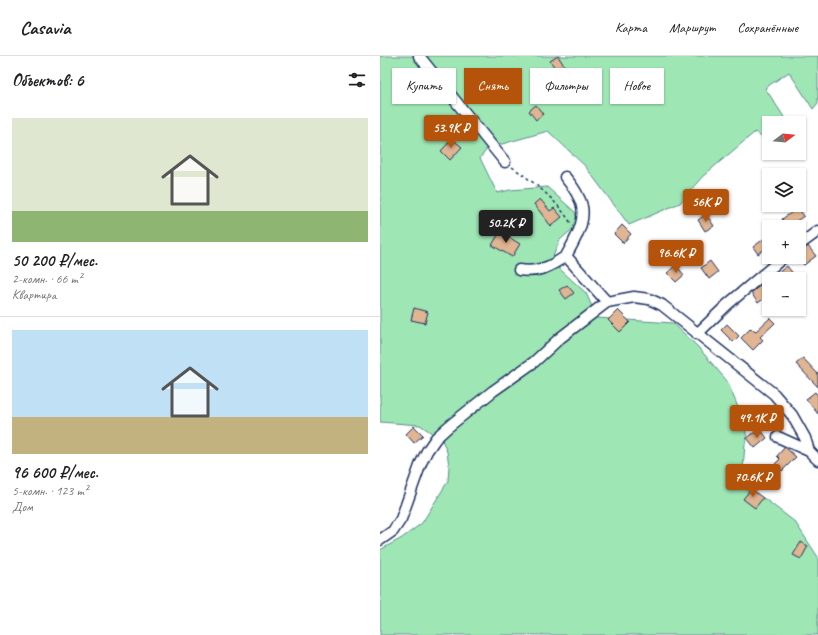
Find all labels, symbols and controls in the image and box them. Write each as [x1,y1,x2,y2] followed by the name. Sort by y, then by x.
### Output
[20,16,70,40] text: Casavia
[615,19,647,36] text: Карта
[669,19,715,36] text: Маршрут
[737,19,798,36] text: Сохранённые
[392,68,456,104] chip: Купить
[464,68,522,104] chip: Снять
[530,68,602,104] chip: Фильтры
[610,68,664,104] chip: Новое
[346,69,368,91] icon: filters
[12,70,83,91] text: Объектов: 6
[414,115,488,149] pin: 53.9K ₽
[762,116,806,160] north arrow
[762,116,806,316] map controls
[433,120,469,136] text: 53.9K ₽
[154,144,226,216] icon: home
[762,168,806,212] button: layers
[678,189,734,223] pin: 56K ₽
[692,194,720,210] text: 56K ₽
[469,210,543,244] pin: 50.2K ₽
[488,215,524,231] text: 50.2K ₽
[762,220,806,264] button: +
[639,240,713,274] pin: 96.6K ₽
[658,245,695,261] text: 96.6K ₽
[12,250,97,271] text: 50 200 ₽/мес.
[12,271,82,287] text: 2-комн. · 66 m²
[762,272,806,316] button: −
[12,287,56,303] text: Квартира
[154,356,226,428] icon: home
[720,405,794,439] pin: 49.1K ₽
[739,410,775,426] text: 49.1K ₽
[12,462,98,483] text: 96 600 ₽/мес.
[716,464,790,498] pin: 70.6K ₽
[735,469,771,485] text: 70.6K ₽
[12,483,88,499] text: 5-комн. · 123 m²
[12,499,33,515] text: Дом

